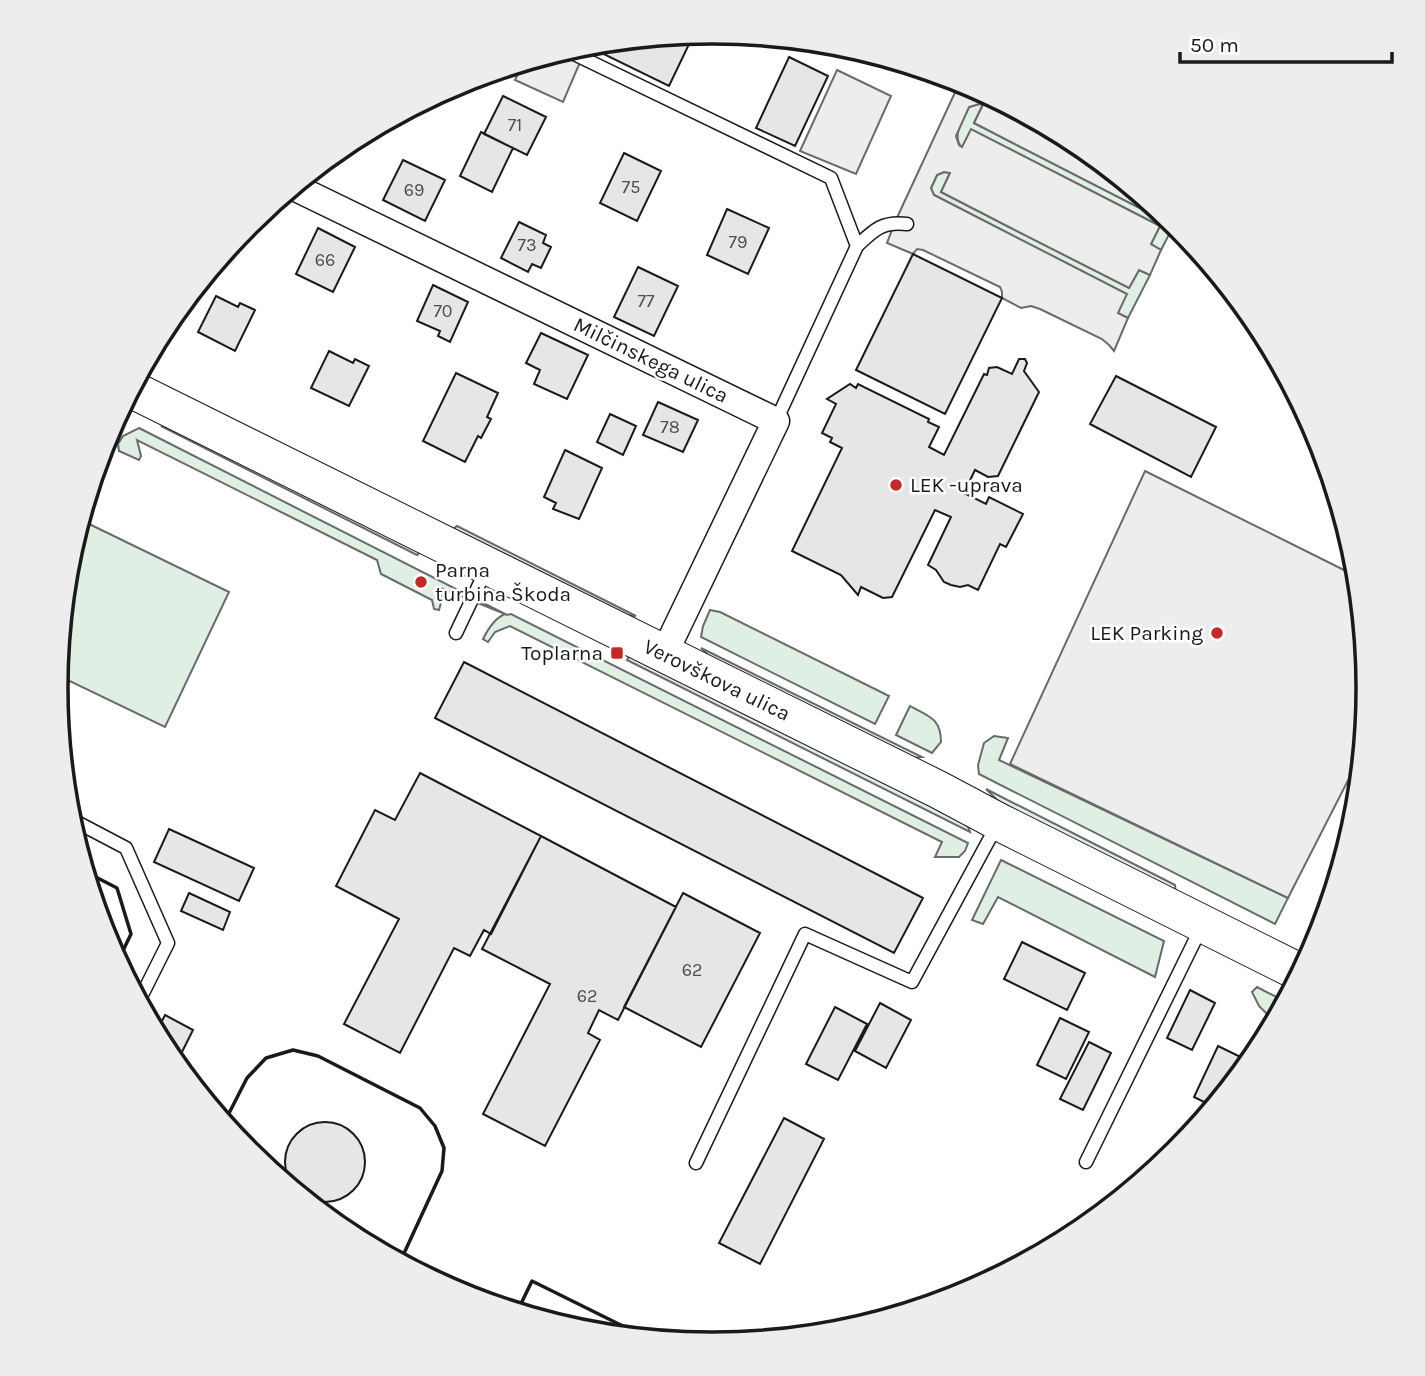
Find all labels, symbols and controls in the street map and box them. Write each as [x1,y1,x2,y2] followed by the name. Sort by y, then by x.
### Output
[1180,21,1392,65] scale bar
[1190,33,1239,57] text: 50 m
[508,114,522,136] house number: 71
[622,176,640,198] house number: 75
[404,179,424,201] house number: 69
[729,231,747,253] house number: 79
[517,234,537,256] house number: 73
[315,249,335,271] house number: 66
[638,290,655,312] house number: 77
[433,300,453,322] house number: 70
[570,312,732,408] street label: Milčinskega ulica
[660,416,680,438] house number: 78
[910,473,1023,497] place label: LEK -uprava
[888,477,904,493] marker: LEK -uprava
[435,558,571,606] place label: Parna turbina Škoda
[413,574,429,590] marker: Parna turbina Škoda
[1090,621,1203,645] place label: LEK Parking
[1209,625,1225,641] marker: LEK Parking
[640,634,794,726] street label: Verovškova ulica
[521,641,603,665] place label: Toplarna
[609,645,625,661] marker: Toplarna
[682,959,702,981] house number: 62
[577,985,597,1007] house number: 62

